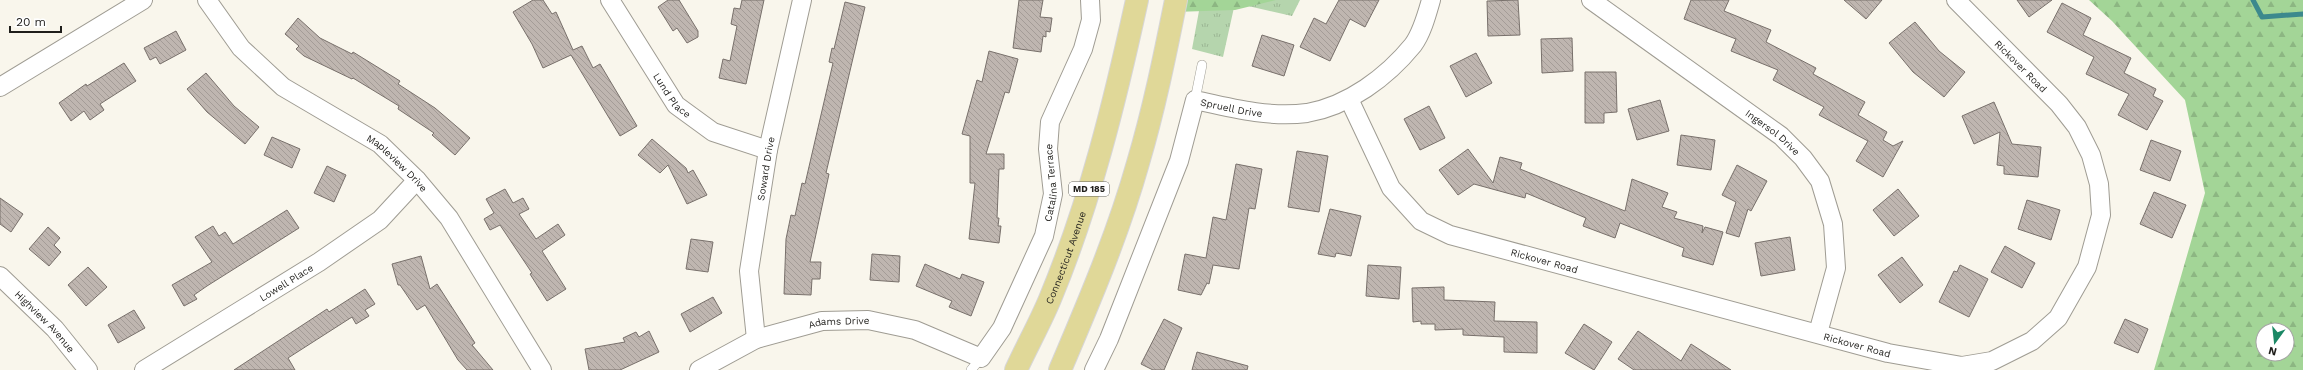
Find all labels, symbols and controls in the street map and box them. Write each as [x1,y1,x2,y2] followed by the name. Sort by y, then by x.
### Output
[10,8,61,34] scale bar
[16,15,46,29] text: 20 m
[1992,38,2049,95] street label: Rickover Road
[651,71,693,120] street label: Lund Place
[1199,96,1263,119] street label: Spruell Drive
[1743,108,1802,158] street label: Ingersol Drive
[365,132,430,194] street label: Mapleview Drive
[755,135,777,202] street label: Soward Drive
[1042,143,1059,223] street label: Catalina Terrace
[1069,182,1109,196] road number: MD 185
[1044,210,1088,306] street label: Connecticut Avenue
[1510,247,1579,275] street label: Rickover Road
[257,262,315,303] street label: Lowell Place
[13,289,77,355] street label: Highview Avenue
[807,315,870,331] street label: Adams Drive
[2255,322,2295,362] north arrow
[1822,331,1892,360] street label: Rickover Road
[2267,344,2278,359] text: N

